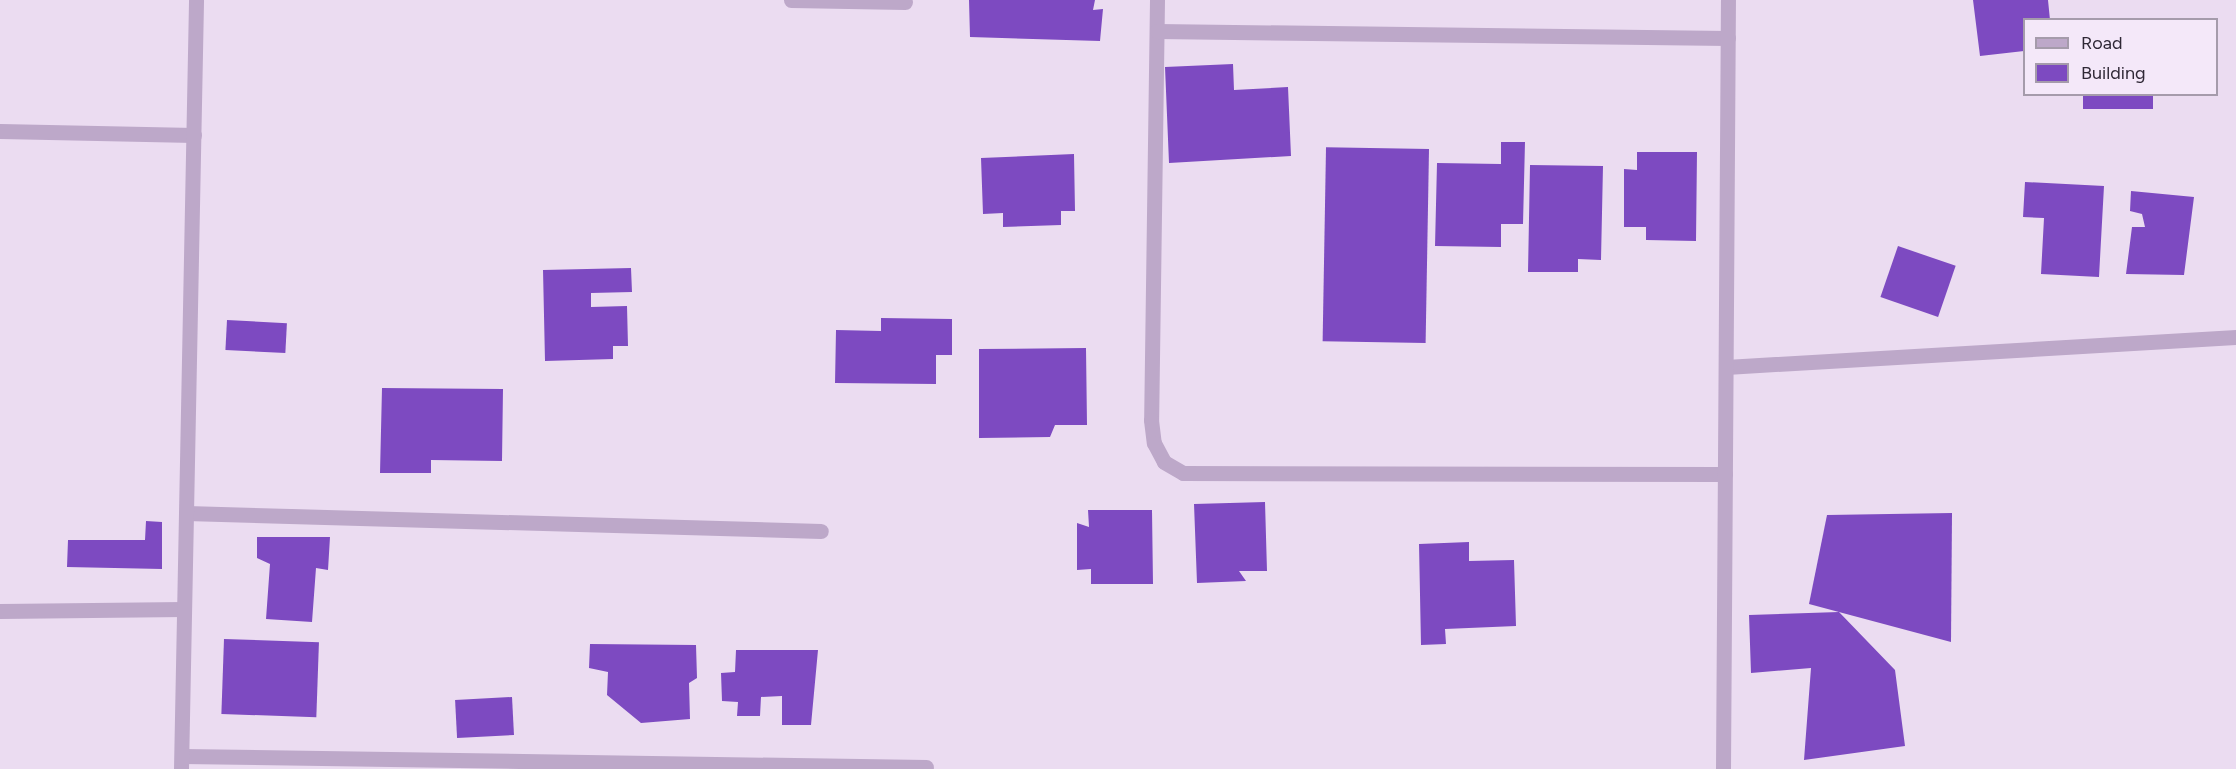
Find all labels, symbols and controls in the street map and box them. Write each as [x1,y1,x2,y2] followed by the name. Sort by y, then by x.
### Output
[2023,18,2218,96] legend
[2081,32,2122,54] text: Road
[2081,62,2146,84] text: Building

